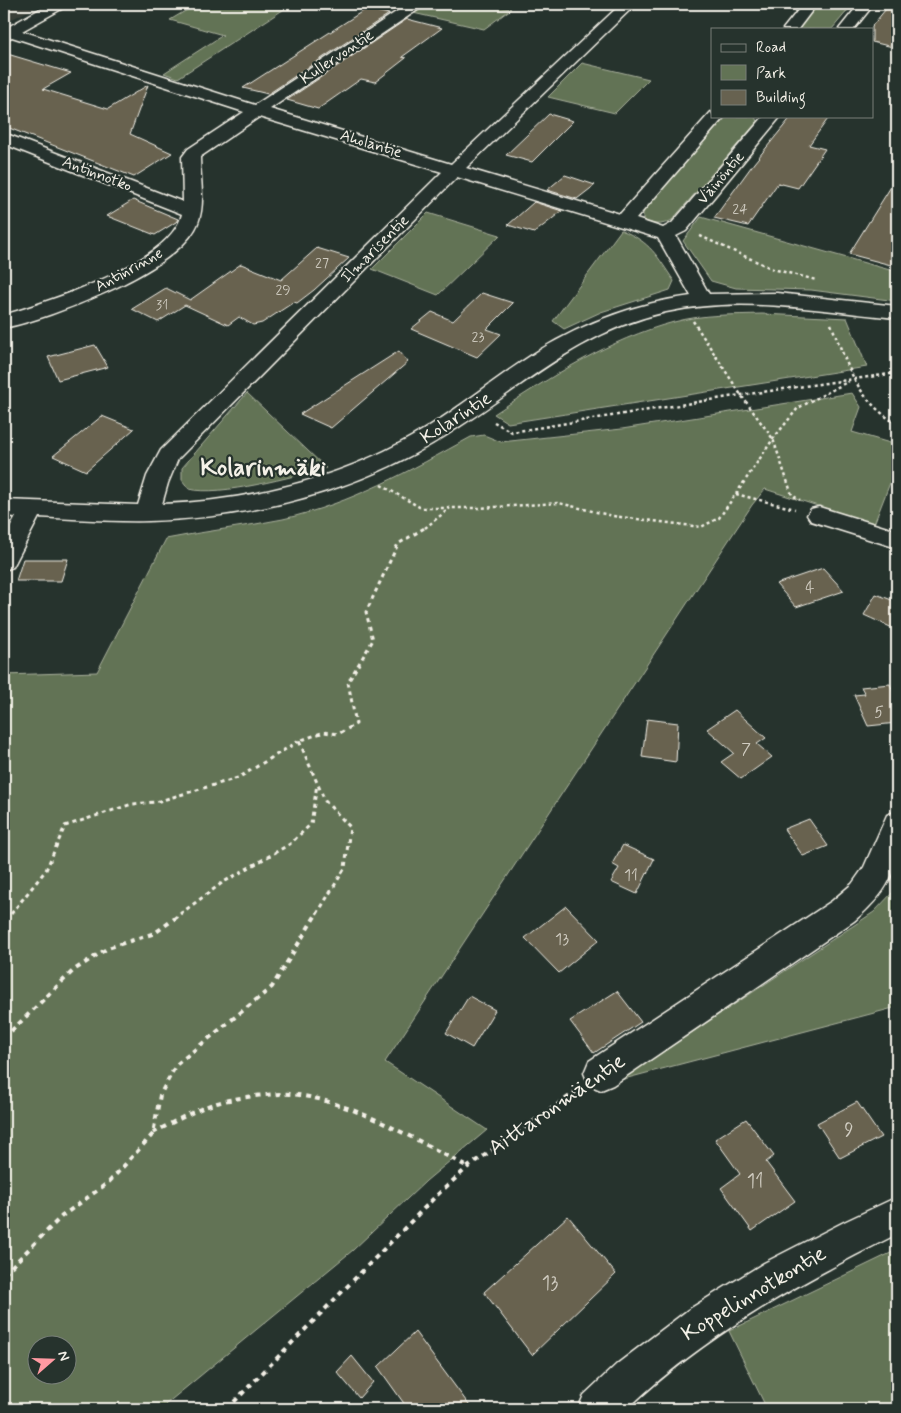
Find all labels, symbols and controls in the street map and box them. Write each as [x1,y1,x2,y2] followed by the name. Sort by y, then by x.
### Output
[296,25,378,89] street label: Kullervontie
[711,28,874,118] legend
[756,38,786,58] text: Road
[756,64,786,84] text: Park
[756,88,806,109] text: Building
[337,125,405,163] street label: Aholantie
[693,147,749,209] street label: Väinöntie
[59,151,135,197] street label: Antinnotko
[732,200,748,218] house number: 24
[336,210,414,288] street label: Ilmarisentie
[91,243,167,297] street label: Antinrinne
[315,254,329,272] house number: 27
[275,281,291,299] house number: 29
[156,296,168,314] house number: 31
[472,328,484,346] house number: 23
[416,386,496,450] street label: Kolarintie
[200,453,326,484] district label: Kolarinmäki
[805,577,815,598] house number: 4
[874,702,884,723] house number: 5
[741,739,751,760] house number: 7
[624,865,638,886] house number: 11
[555,929,569,950] house number: 13
[483,1047,631,1163] street label: Aittaronmäentie
[844,1118,854,1143] house number: 9
[747,1169,763,1194] house number: 11
[677,1240,832,1348] street label: Koppelinnotkontie
[542,1271,558,1296] house number: 13
[28,1336,78,1386] north arrow
[53,1348,73,1363] text: N

